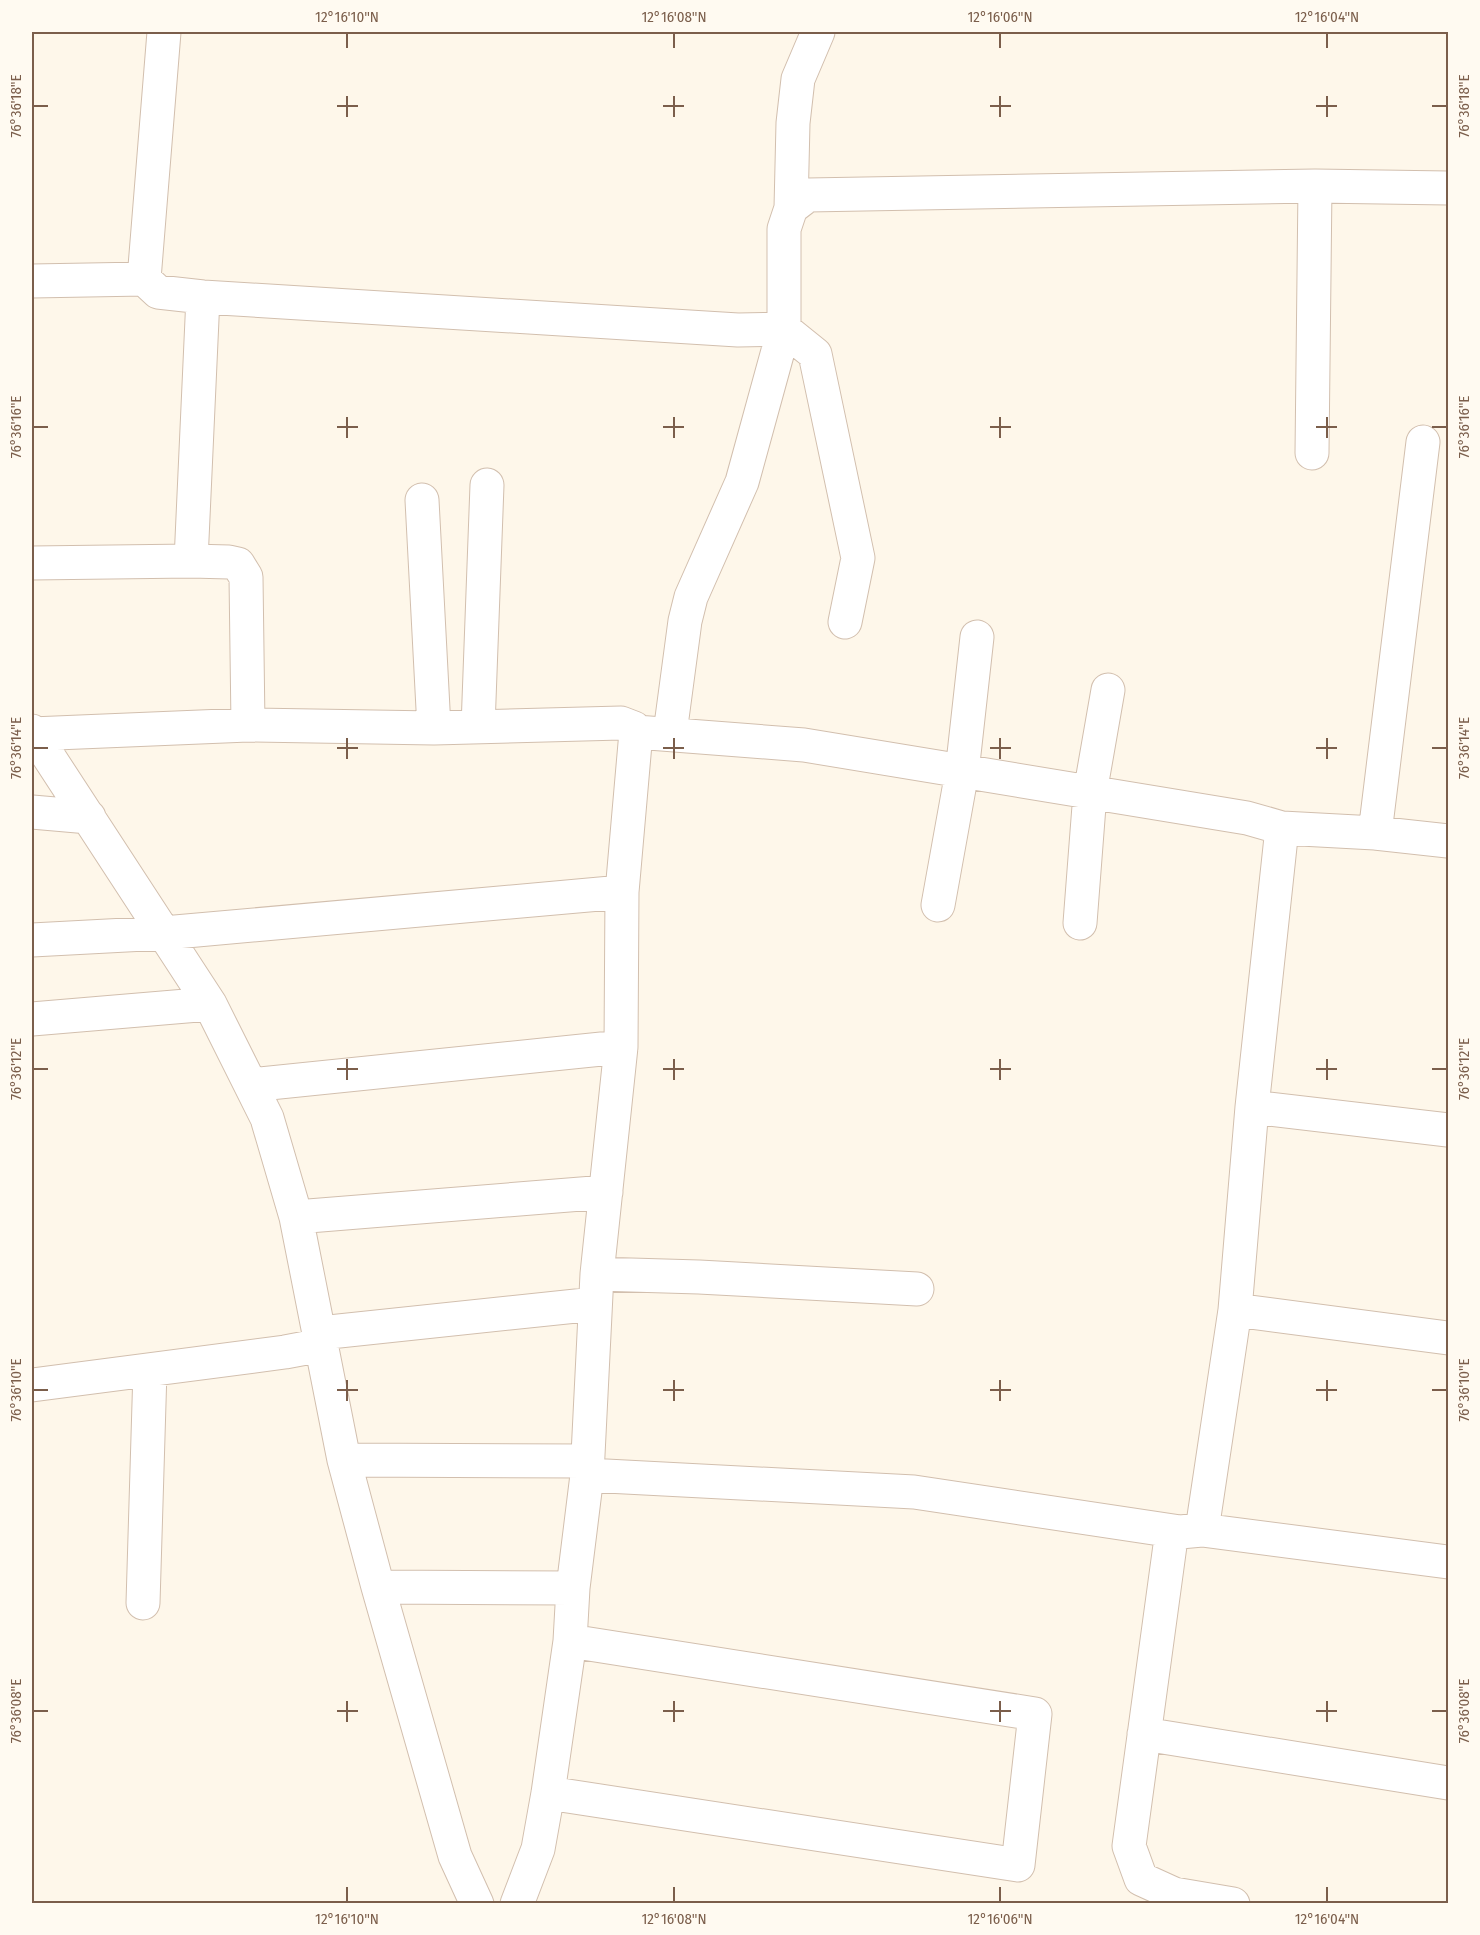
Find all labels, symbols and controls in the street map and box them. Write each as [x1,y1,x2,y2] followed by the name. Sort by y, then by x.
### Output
[315,8,379,26] text: 12°16'10"N
[641,8,707,26] text: 12°16'08"N
[967,8,1033,26] text: 12°16'06"N
[1295,8,1359,26] text: 12°16'04"N
[7,75,25,137] text: 76°36'18"E
[1455,75,1473,137] text: 76°36'18"E
[7,396,25,458] text: 76°36'16"E
[1455,396,1473,458] text: 76°36'16"E
[7,717,25,779] text: 76°36'14"E
[1455,717,1473,779] text: 76°36'14"E
[7,1038,25,1100] text: 76°36'12"E
[1455,1038,1473,1100] text: 76°36'12"E
[7,1358,25,1422] text: 76°36'10"E
[1455,1358,1473,1422] text: 76°36'10"E
[7,1679,25,1743] text: 76°36'08"E
[1455,1679,1473,1743] text: 76°36'08"E
[315,1910,379,1928] text: 12°16'10"N
[641,1910,707,1928] text: 12°16'08"N
[967,1910,1033,1928] text: 12°16'06"N
[1295,1910,1359,1928] text: 12°16'04"N

